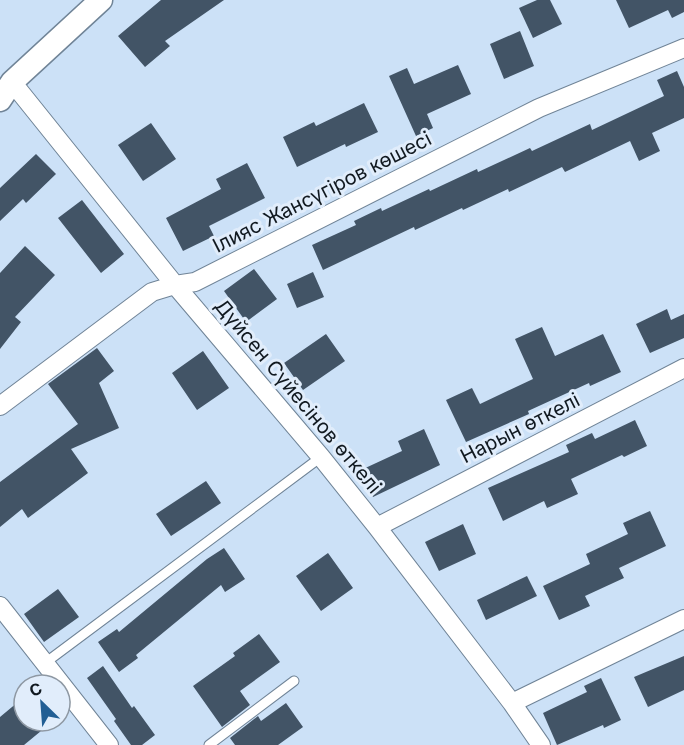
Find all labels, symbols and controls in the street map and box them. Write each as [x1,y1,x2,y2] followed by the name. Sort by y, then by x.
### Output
[209,126,435,258] street label: Ілияс Жансүгіров көшесі
[210,294,386,498] street label: Дүйсен Сүйесінов өткелі
[456,388,584,468] street label: Нарын өткелі
[12,673,72,733] north arrow
[26,678,45,701] text: С

